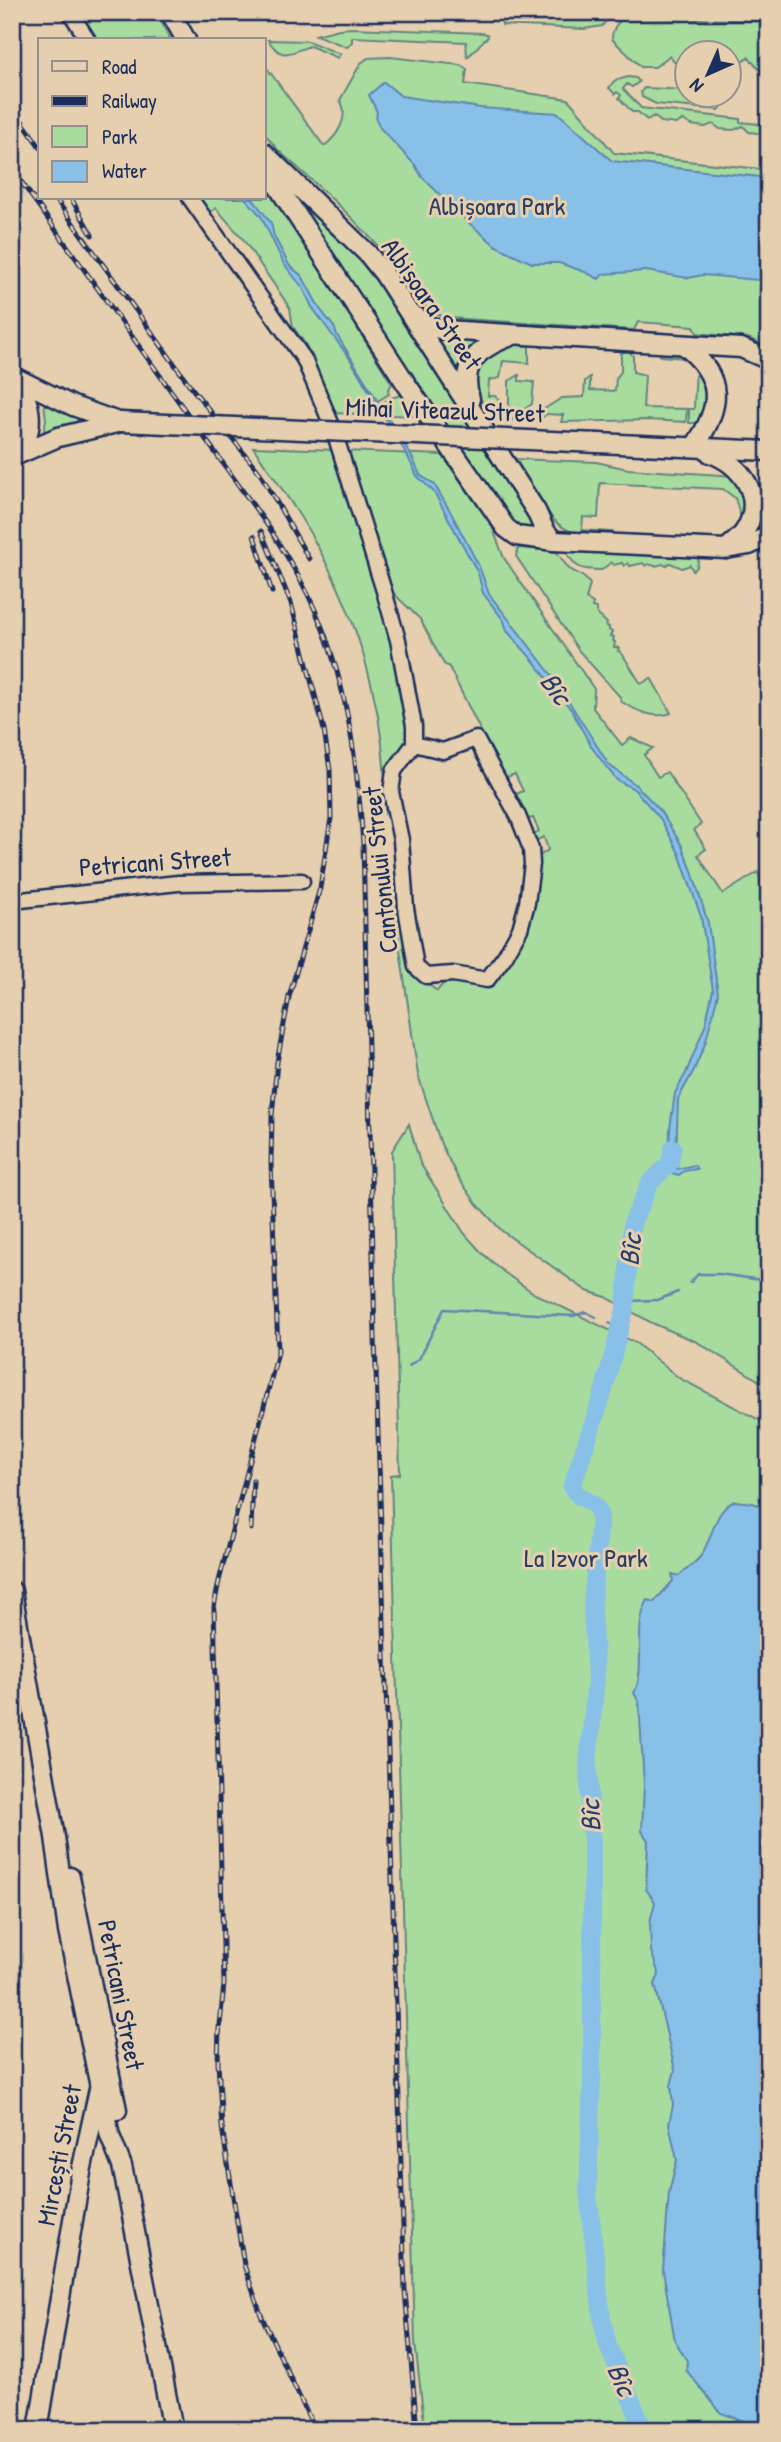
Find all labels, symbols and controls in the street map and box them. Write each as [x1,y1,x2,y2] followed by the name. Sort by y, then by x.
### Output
[38,38,266,200] legend
[672,38,742,108] north arrow
[102,52,136,81] text: Road
[683,73,709,99] text: N
[102,86,157,115] text: Railway
[102,122,137,151] text: Park
[102,156,147,185] text: Water
[429,188,565,223] park label: Albișoara Park
[374,231,491,377] street label: Albișoara Street
[345,389,546,431] street label: Mihai Viteazul Street
[531,664,582,714] water label: Bîc
[353,784,406,955] street label: Cantonului Street
[78,839,233,884] street label: Petricani Street
[610,1230,651,1267] water label: Bîc
[524,1540,648,1575] park label: La Izvor Park
[570,1796,610,1833] water label: Bîc
[90,1917,153,2074] street label: Petricani Street
[28,2080,90,2228] street label: Mircești Street
[598,2357,647,2404] water label: Bîc

